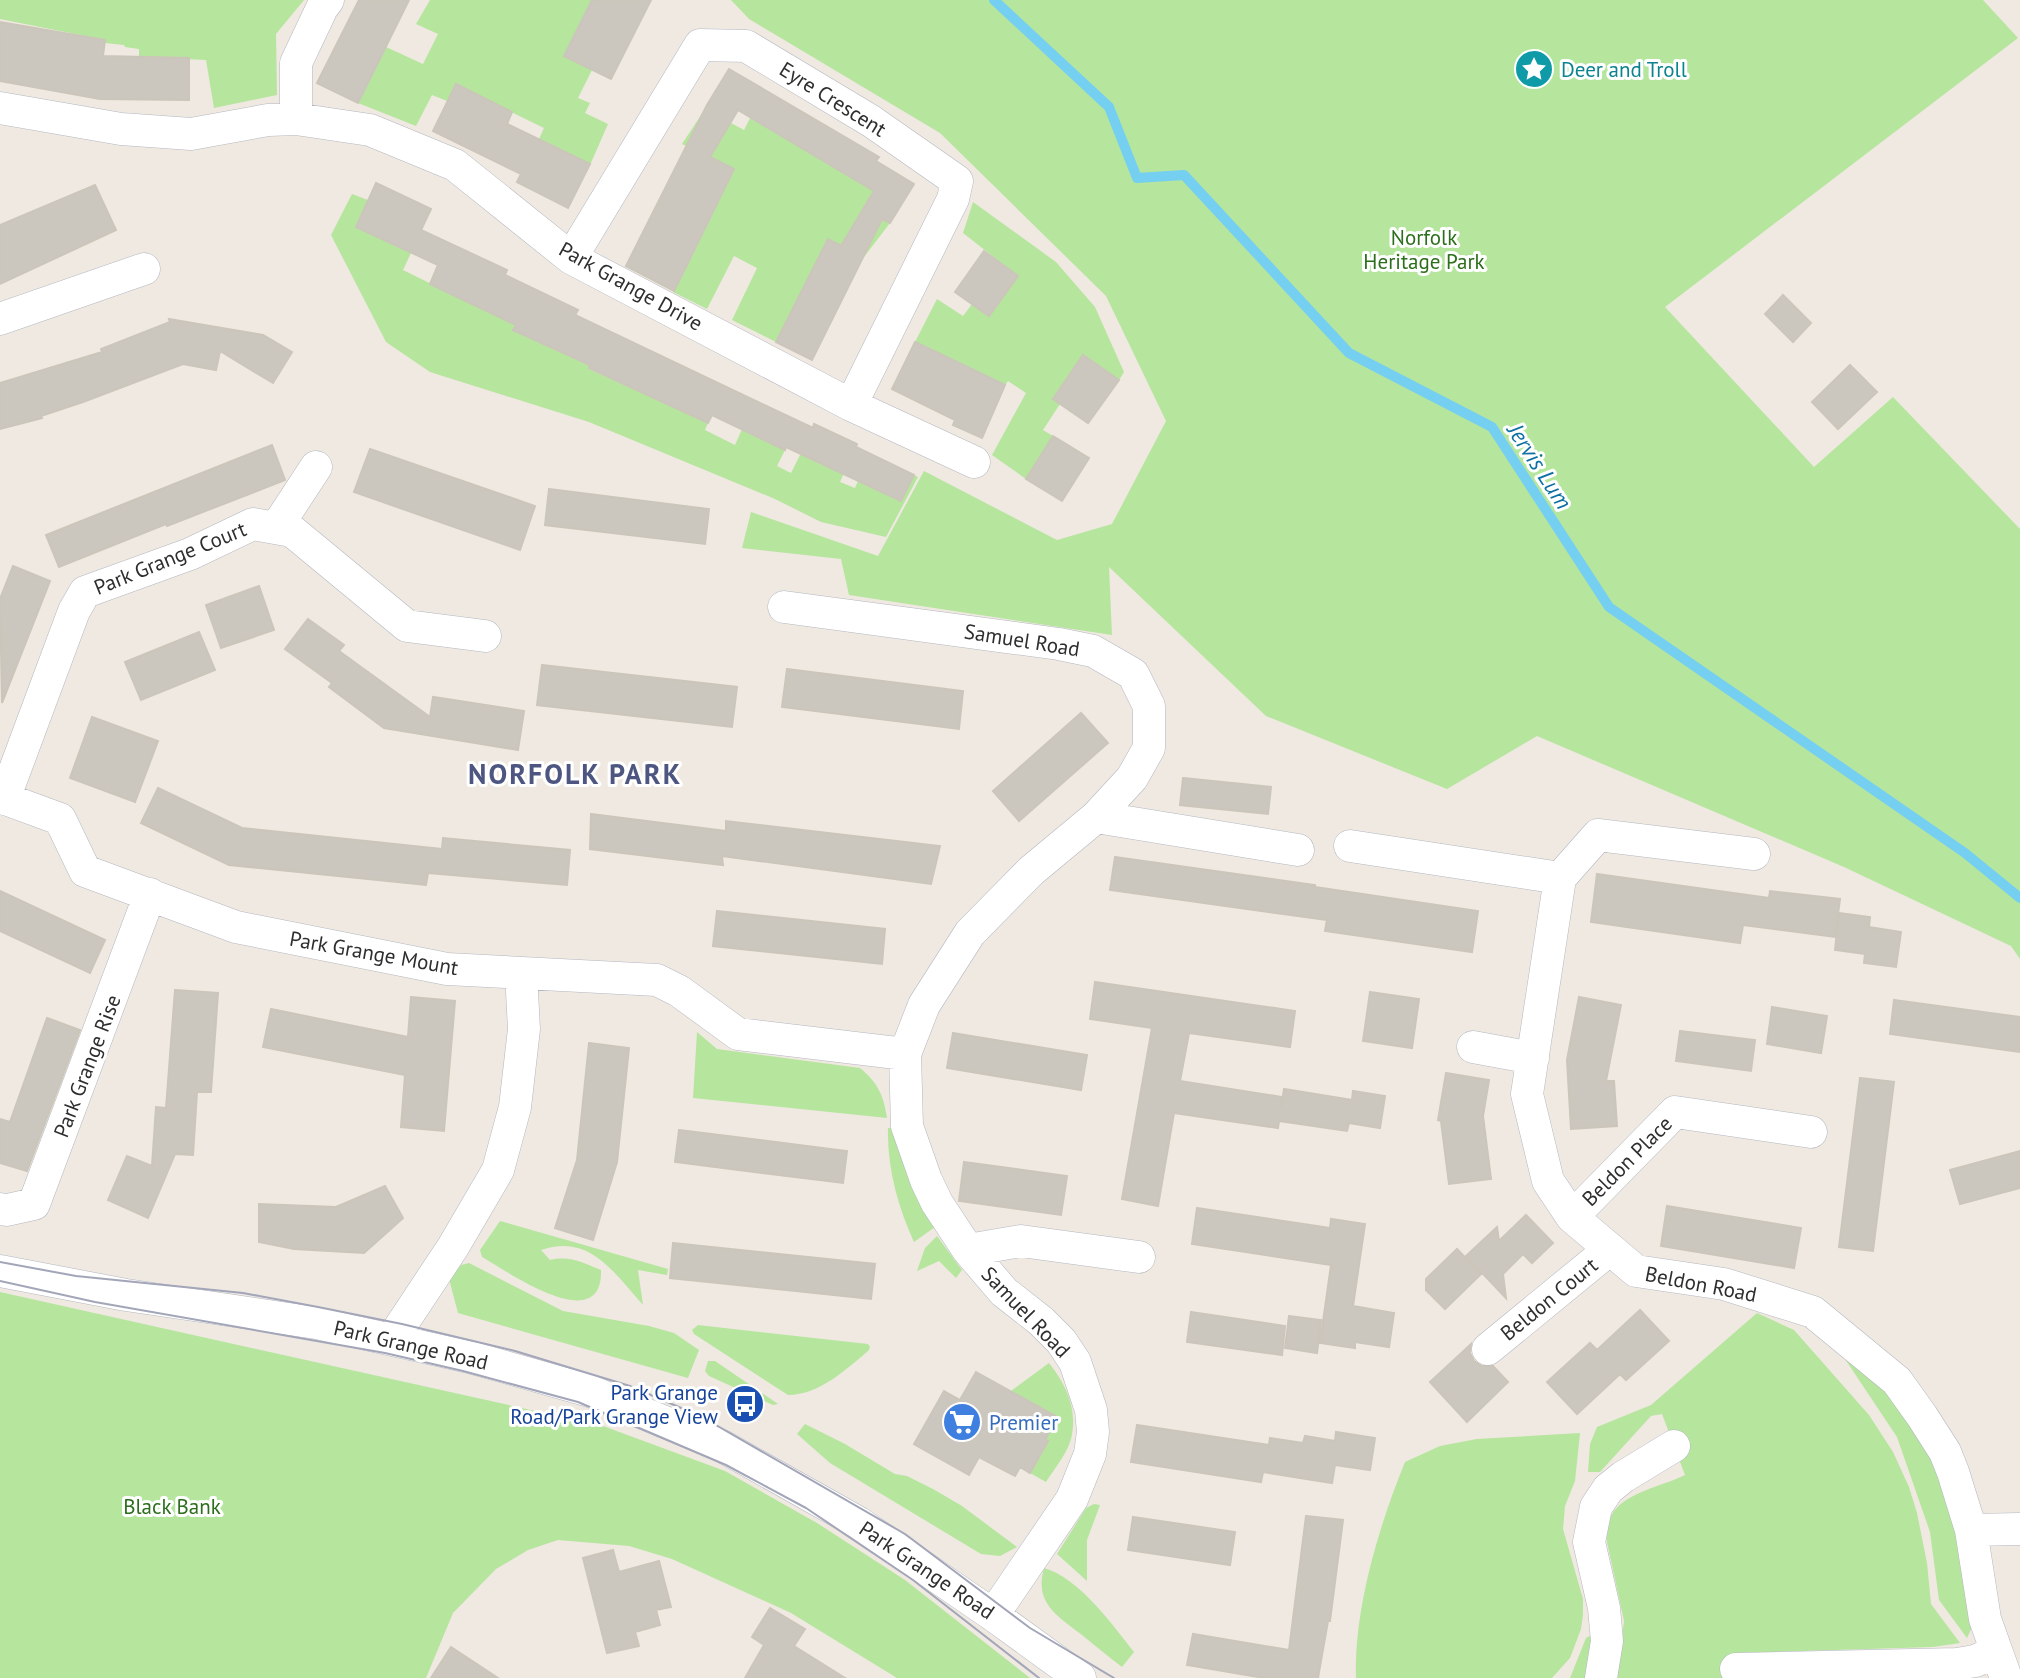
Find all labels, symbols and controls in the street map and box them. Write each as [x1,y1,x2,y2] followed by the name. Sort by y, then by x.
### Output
[1513,48,1555,90] place icon: Deer and Troll
[775,55,891,143] street label: Eyre Crescent
[1561,56,1687,83] place label: Deer and Troll
[1363,224,1485,275] park label: Norfolk Heritage Park
[554,235,708,337] street label: Park Grange Drive
[1500,416,1578,514] water label: Jervis Lum
[90,515,250,601] street label: Park Grange Court
[962,618,1082,662] street label: Samuel Road
[468,755,682,792] district label: NORFOLK PARK
[288,925,460,981] street label: Park Grange Mount
[47,991,127,1141] street label: Park Grange Rise
[1576,1110,1678,1212] street label: Beldon Place
[1495,1252,1603,1346] street label: Beldon Court
[1643,1260,1759,1308] street label: Beldon Road
[976,1261,1076,1363] street label: Samuel Road
[331,1314,491,1376] street label: Park Grange Road
[510,1379,719,1430] place label: Park Grange Road/Park Grange View
[724,1383,766,1425] bus stop icon: Park Grange Road/Park Grange View
[941,1401,983,1443] supermarket icon: Premier
[989,1409,1058,1436] place label: Premier
[123,1493,221,1520] park label: Black Bank
[854,1515,1000,1625] street label: Park Grange Road

